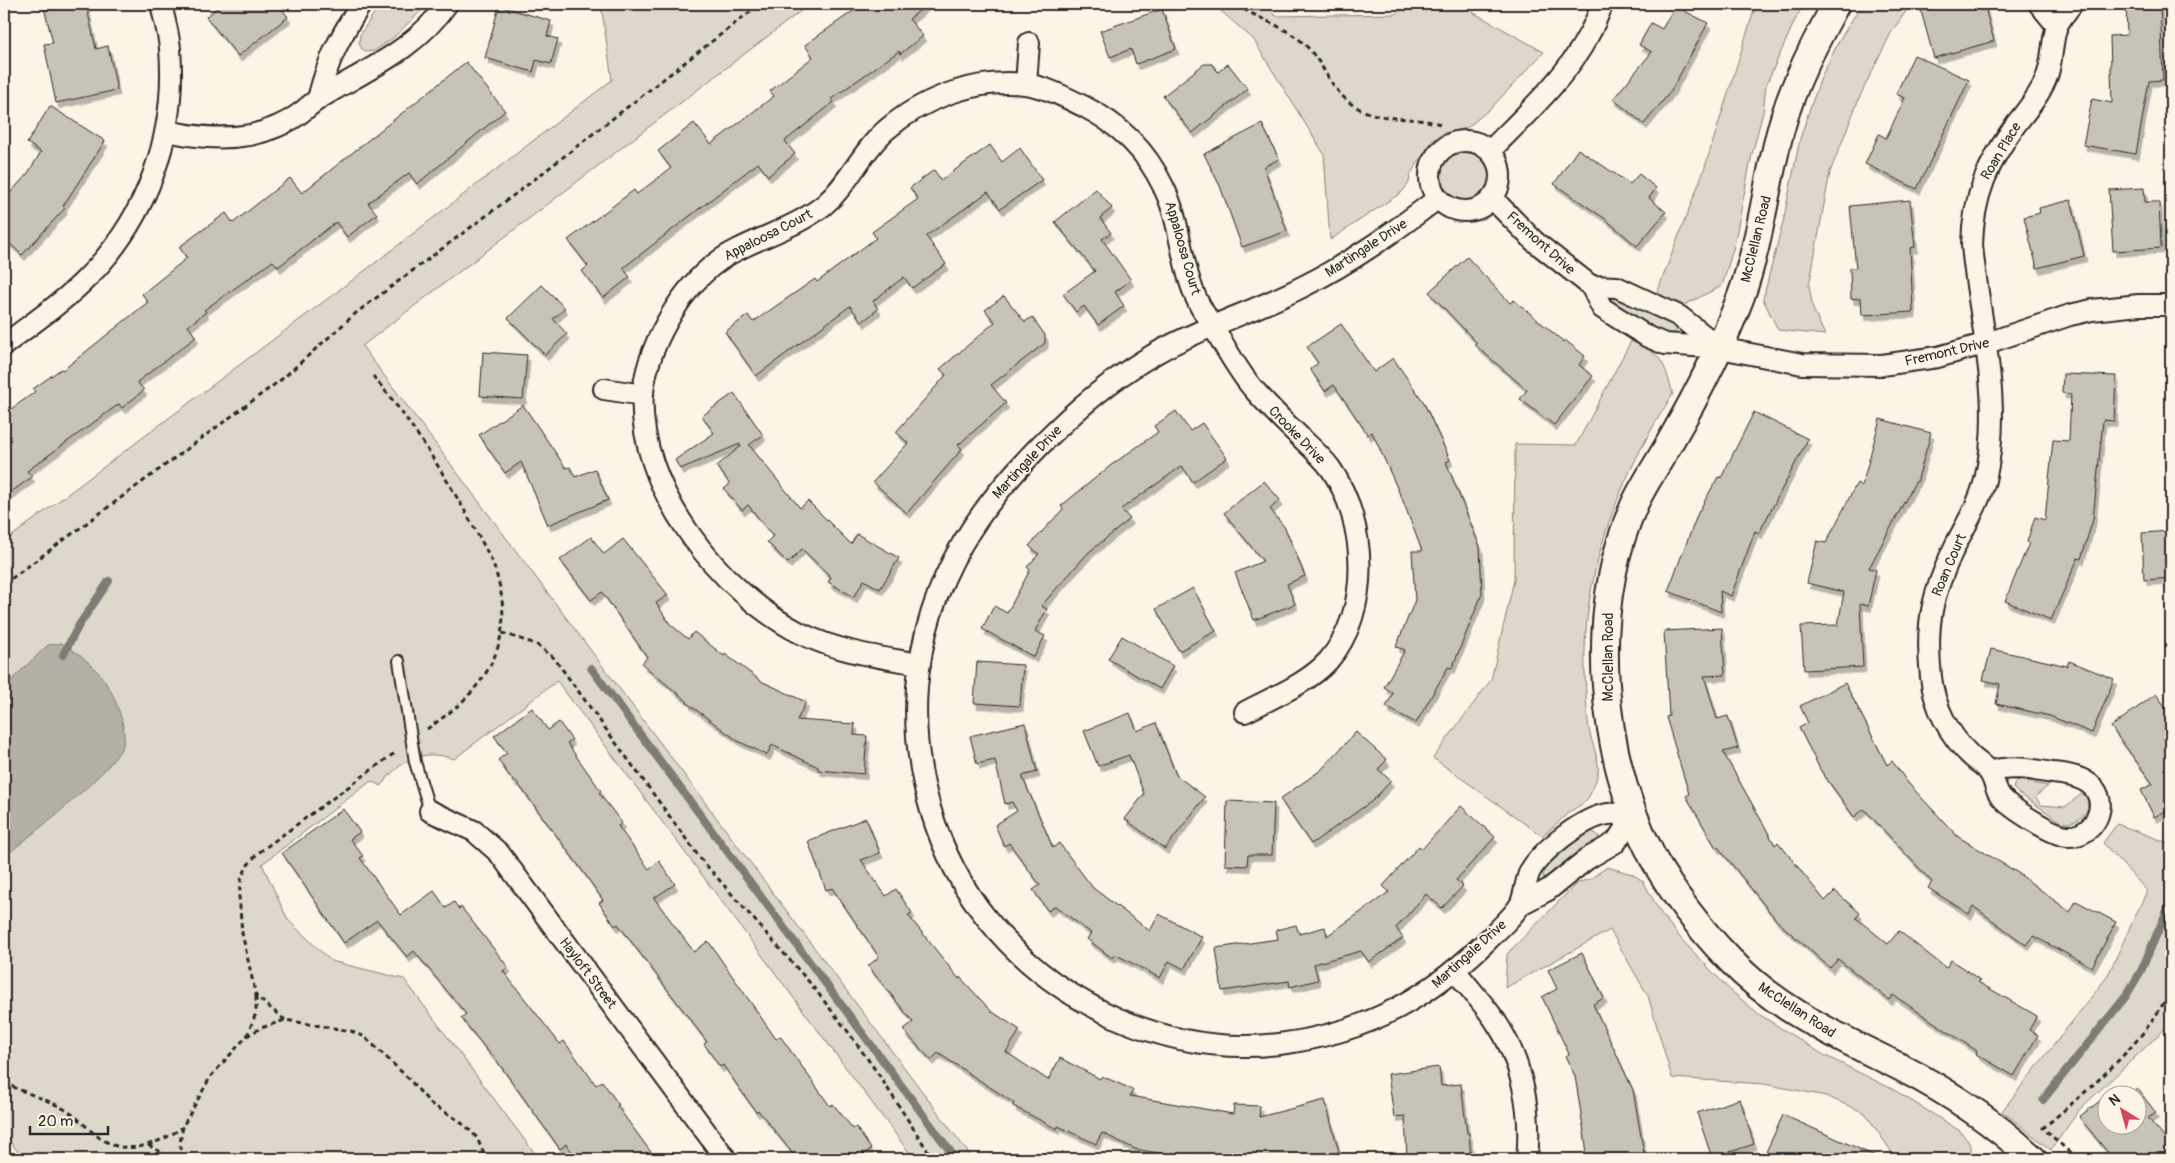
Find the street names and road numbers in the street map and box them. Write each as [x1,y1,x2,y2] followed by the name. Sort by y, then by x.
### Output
[1977,119,2025,183] street label: Roan Place
[1737,194,1775,284] street label: McClellan Road
[1161,199,1205,297] street label: Appaloosa Court
[721,205,815,265] street label: Appaloosa Court
[1503,208,1579,278] street label: Fremont Drive
[1322,215,1410,281] street label: Martingale Drive
[1903,334,1991,370] street label: Fremont Drive
[1265,402,1329,468] street label: Crooke Drive
[989,422,1065,502] street label: Martingale Drive
[1928,531,1970,599] street label: Roan Court
[1600,612,1617,701] street label: McClellan Road
[1428,916,1510,992] street label: Martingale Drive
[556,934,620,1012] street label: Hayloft Street
[1755,979,1839,1041] street label: McClellan Road

